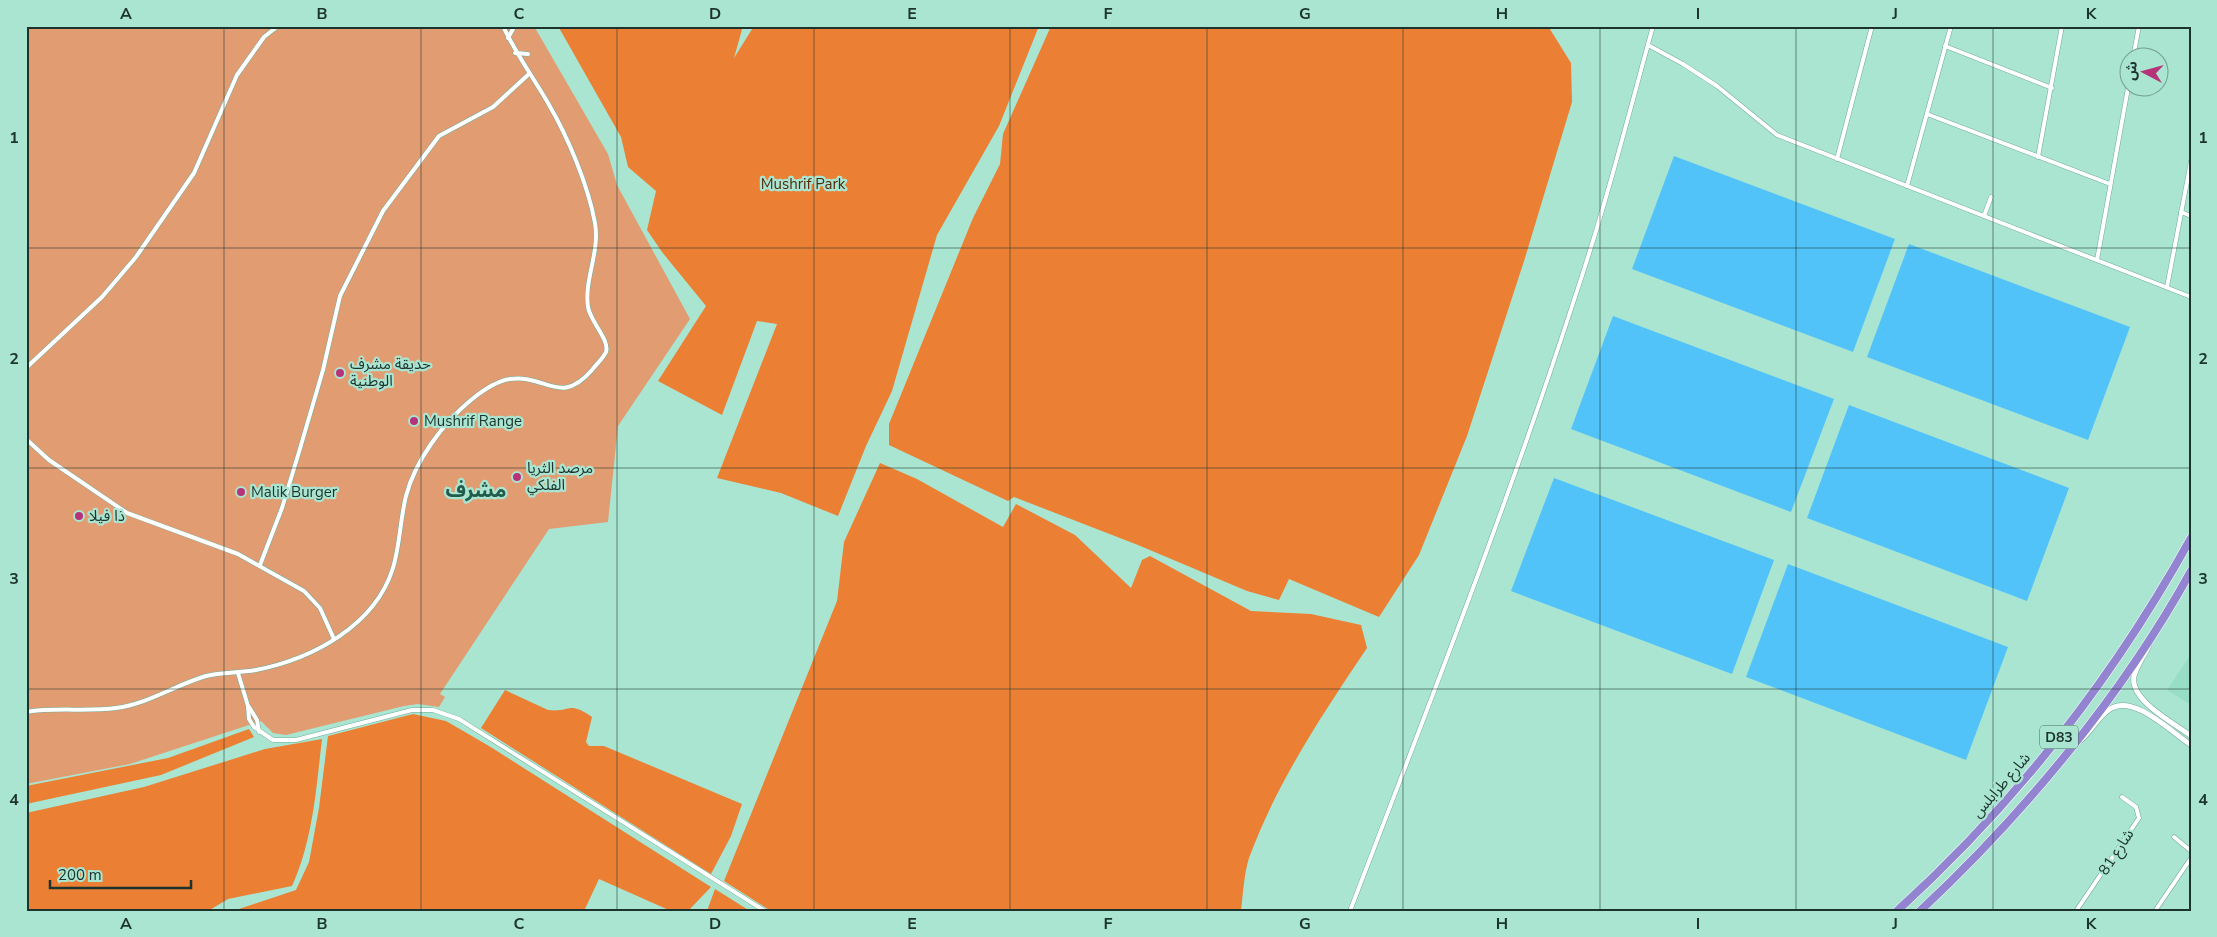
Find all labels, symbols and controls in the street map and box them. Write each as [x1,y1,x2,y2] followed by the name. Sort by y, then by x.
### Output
[120,3,132,25] text: A
[316,3,328,25] text: B
[514,3,525,25] text: C
[709,3,721,25] text: D
[907,3,917,25] text: E
[1104,3,1113,25] text: F
[1299,3,1311,25] text: G
[1496,3,1508,25] text: H
[1696,3,1700,25] text: I
[1891,3,1898,25] text: J
[2086,3,2098,25] text: K
[2120,48,2170,98] north arrow
[2121,60,2142,81] text: ش
[9,127,19,149] text: 1
[2198,127,2208,149] text: 1
[761,174,846,194] park label: Mushrif Park
[9,348,19,370] text: 2
[2198,348,2208,370] text: 2
[350,354,431,391] place label: حديقة مشرف الوطنية
[334,367,346,379] marker: حديقة مشرف الوطنية
[424,411,522,431] place label: Mushrif Range
[408,415,420,427] marker: Mushrif Range
[527,458,593,496] place label: مرصد الثريا الفلكي
[511,471,523,483] marker: مرصد الثريا الفلكي
[446,477,506,504] district label: مشرف
[251,482,338,502] place label: Malik Burger
[235,486,247,498] marker: Malik Burger
[89,506,125,526] place label: ذا فيلا
[73,510,85,522] marker: ذا فيلا
[9,568,19,590] text: 3
[2198,568,2208,590] text: 3
[2040,726,2078,749] road number: D83
[1967,748,2036,823] street label: شارع طرابلس
[9,789,19,811] text: 4
[2198,789,2208,811] text: 4
[2094,825,2140,880] street label: شارع 81
[50,857,191,889] scale bar
[58,865,102,885] text: 200 m
[120,913,132,935] text: A
[316,913,328,935] text: B
[514,913,525,935] text: C
[709,913,721,935] text: D
[907,913,917,935] text: E
[1104,913,1113,935] text: F
[1299,913,1311,935] text: G
[1496,913,1508,935] text: H
[1696,913,1700,935] text: I
[1891,913,1898,935] text: J
[2086,913,2098,935] text: K

